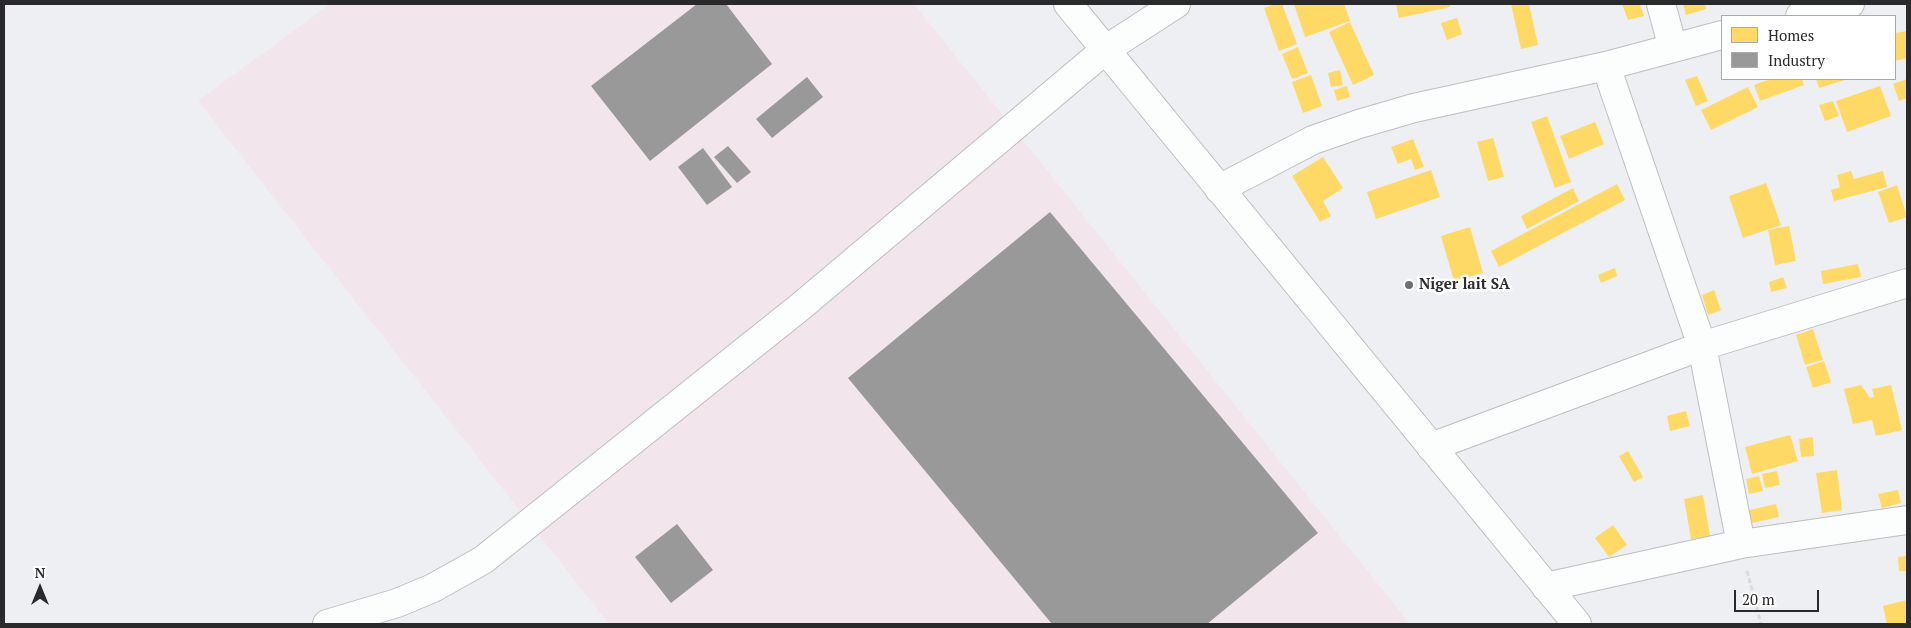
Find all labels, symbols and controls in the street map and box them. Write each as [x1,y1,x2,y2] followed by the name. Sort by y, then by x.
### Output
[1721,15,1896,80] legend
[1768,25,1814,45] text: Homes
[1768,50,1825,70] text: Industry
[1419,276,1510,294] place label: Niger lait SA
[1403,279,1415,291] marker: Niger lait SA
[15,563,65,613] north arrow
[35,563,45,582] text: N
[1736,580,1821,612] scale bar
[1742,589,1775,609] text: 20 m

